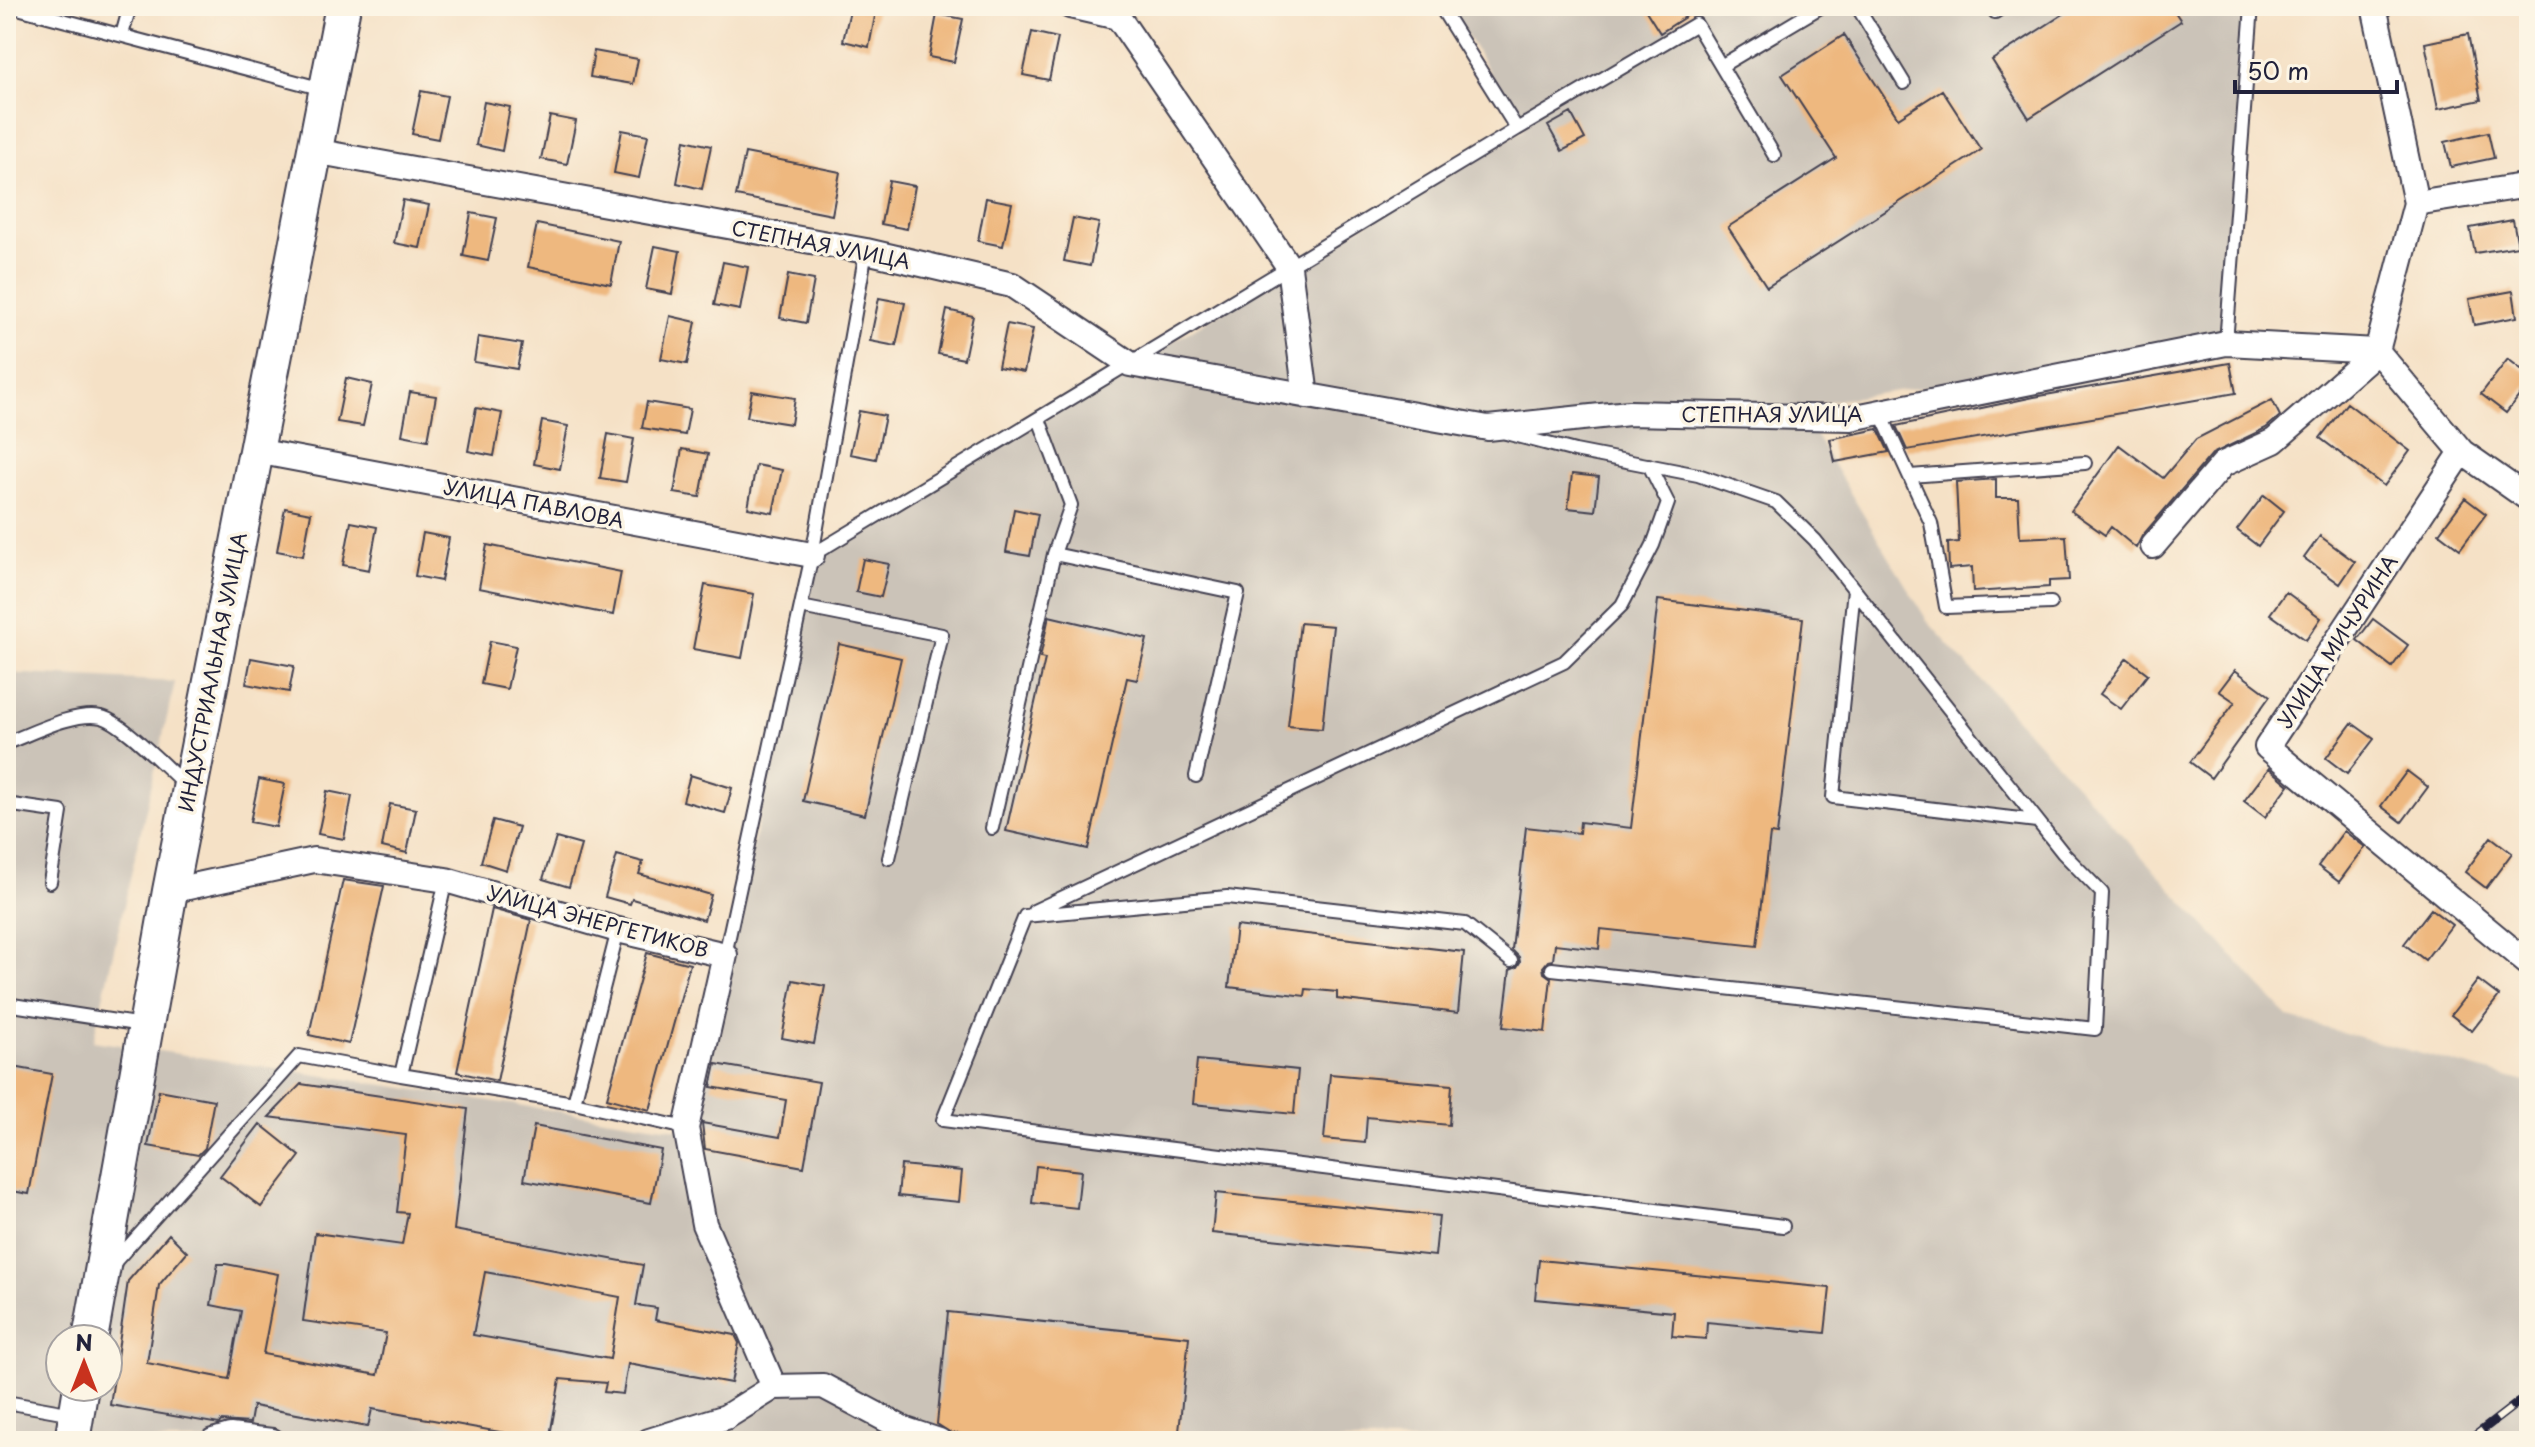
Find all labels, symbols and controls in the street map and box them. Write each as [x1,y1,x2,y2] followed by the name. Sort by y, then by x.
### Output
[2235,44,2397,94] scale bar
[2247,52,2309,88] text: 50 m
[729,212,913,276] street label: СТЕПНАЯ УЛИЦА
[1681,399,1863,429] street label: СТЕПНАЯ УЛИЦА
[441,471,627,535] street label: УЛИЦА ПАВЛОВА
[170,530,254,814] street label: ИНДУСТРИАЛЬНАЯ УЛИЦА
[2270,548,2404,734] street label: УЛИЦА МИЧУРИНА
[484,877,712,965] street label: УЛИЦА ЭНЕРГЕТИКОВ
[44,1323,124,1403] north arrow
[75,1325,93,1358] text: N

